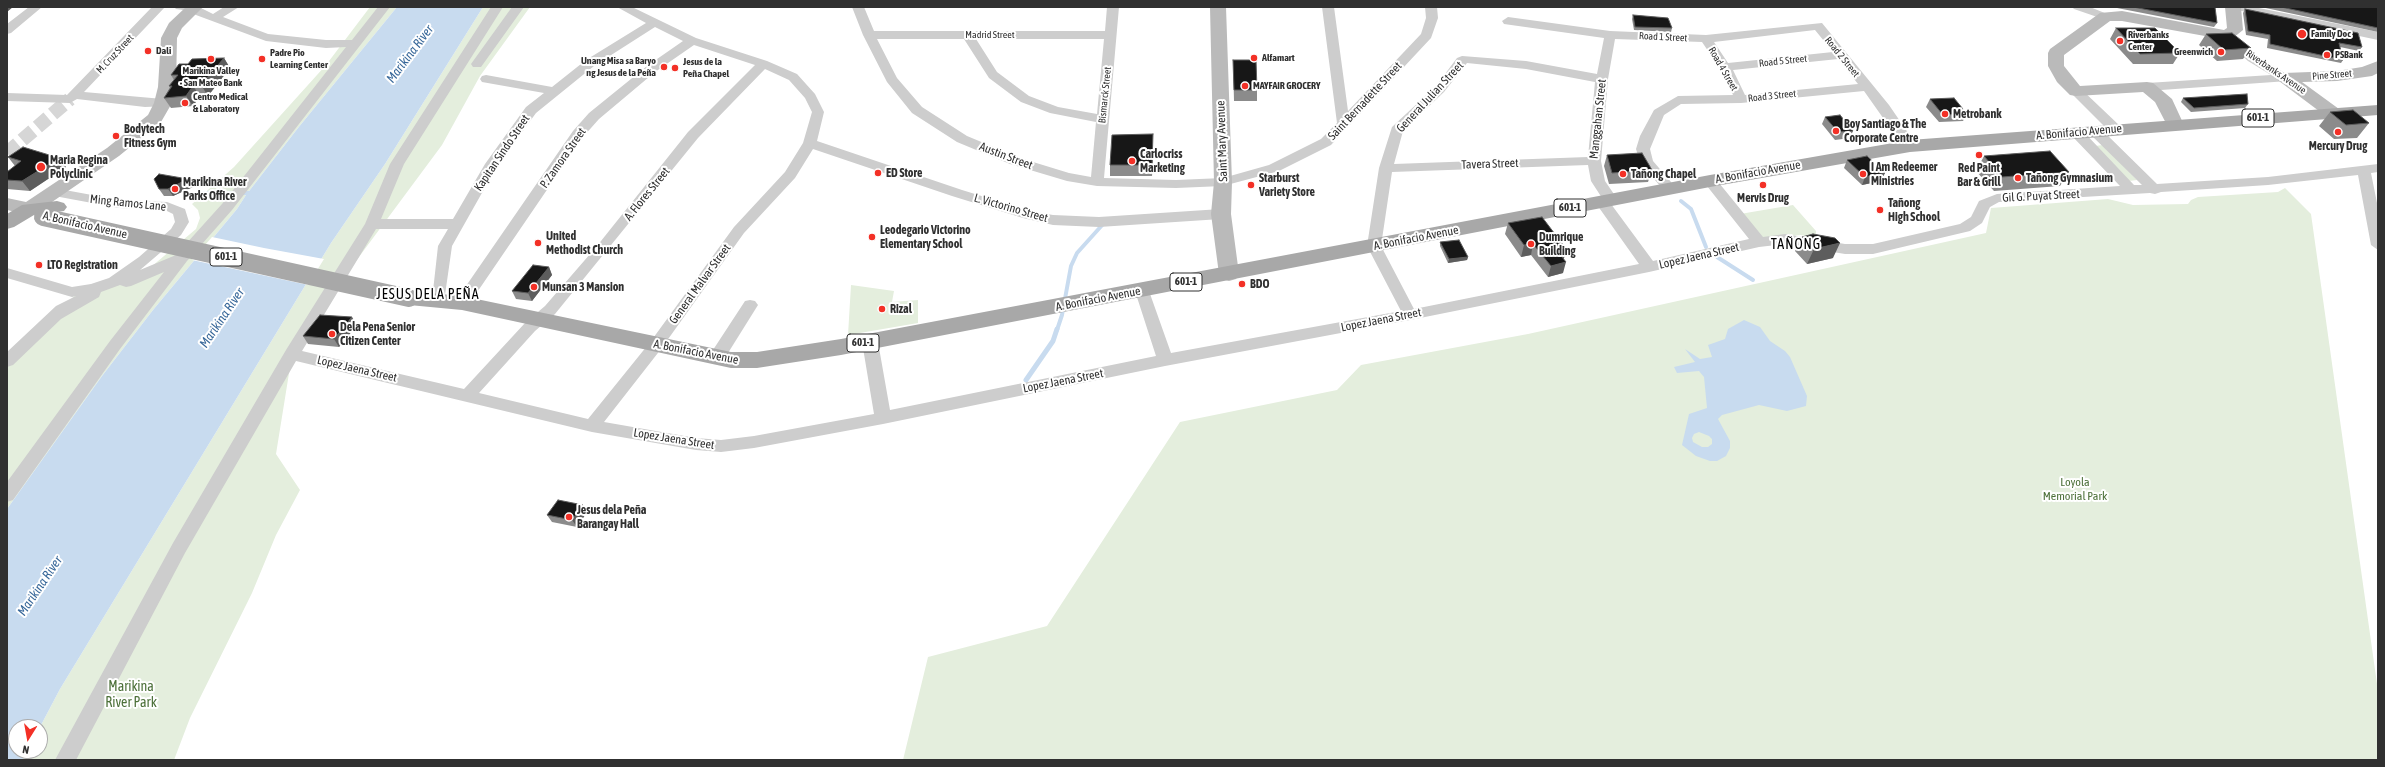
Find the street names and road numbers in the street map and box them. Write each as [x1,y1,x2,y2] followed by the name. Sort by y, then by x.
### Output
[965,29,1015,41] street label: Madrid Street
[1638,30,1688,44] street label: Road 1 Street
[94,32,136,76] street label: M. Cruz Street
[1822,34,1862,80] street label: Road 2 Street
[1706,45,1740,93] street label: Road 4 Street
[2244,47,2308,97] street label: Riverbanks Avenue
[1758,52,1808,70] street label: Road 5 Street
[1325,59,1405,143] street label: Saint Bernadette Street
[1393,59,1467,135] street label: General Julian Street
[1096,66,1114,124] street label: Bismarck Street
[2312,67,2352,83] street label: Pine Street
[1587,78,1609,160] street label: Manggahan Street
[1747,87,1797,105] street label: Road 3 Street
[1213,100,1231,182] street label: Saint Mary Avenue
[2242,109,2274,127] road number: 601-1
[471,112,533,194] street label: Kapitan Sindo Street
[2035,121,2123,143] street label: A. Bonifacio Avenue
[537,125,589,191] street label: P. Zamora Street
[977,139,1035,173] street label: Austin Street
[1461,156,1519,172] street label: Tavera Street
[1714,157,1802,187] street label: A. Bonifacio Avenue
[621,164,673,224] street label: A. Flores Street
[2002,187,2080,205] street label: Gil G. Puyat Street
[972,191,1050,225] street label: L. Victorino Street
[89,192,167,214] street label: Ming Ramos Lane
[1554,199,1586,217] road number: 601-1
[41,208,129,242] street label: A. Bonifacio Avenue
[1372,223,1460,253] street label: A. Bonifacio Avenue
[1658,240,1740,272] street label: Lopez Jaena Street
[666,241,734,327] street label: General Malvar Street
[210,248,242,266] road number: 601-1
[1170,273,1202,291] road number: 601-1
[1054,284,1142,314] street label: A. Bonifacio Avenue
[1340,305,1422,335] street label: Lopez Jaena Street
[847,334,879,352] road number: 601-1
[652,337,740,367] street label: A. Bonifacio Avenue
[316,353,398,385] street label: Lopez Jaena Street
[1022,366,1104,396] street label: Lopez Jaena Street
[633,426,715,452] street label: Lopez Jaena Street

